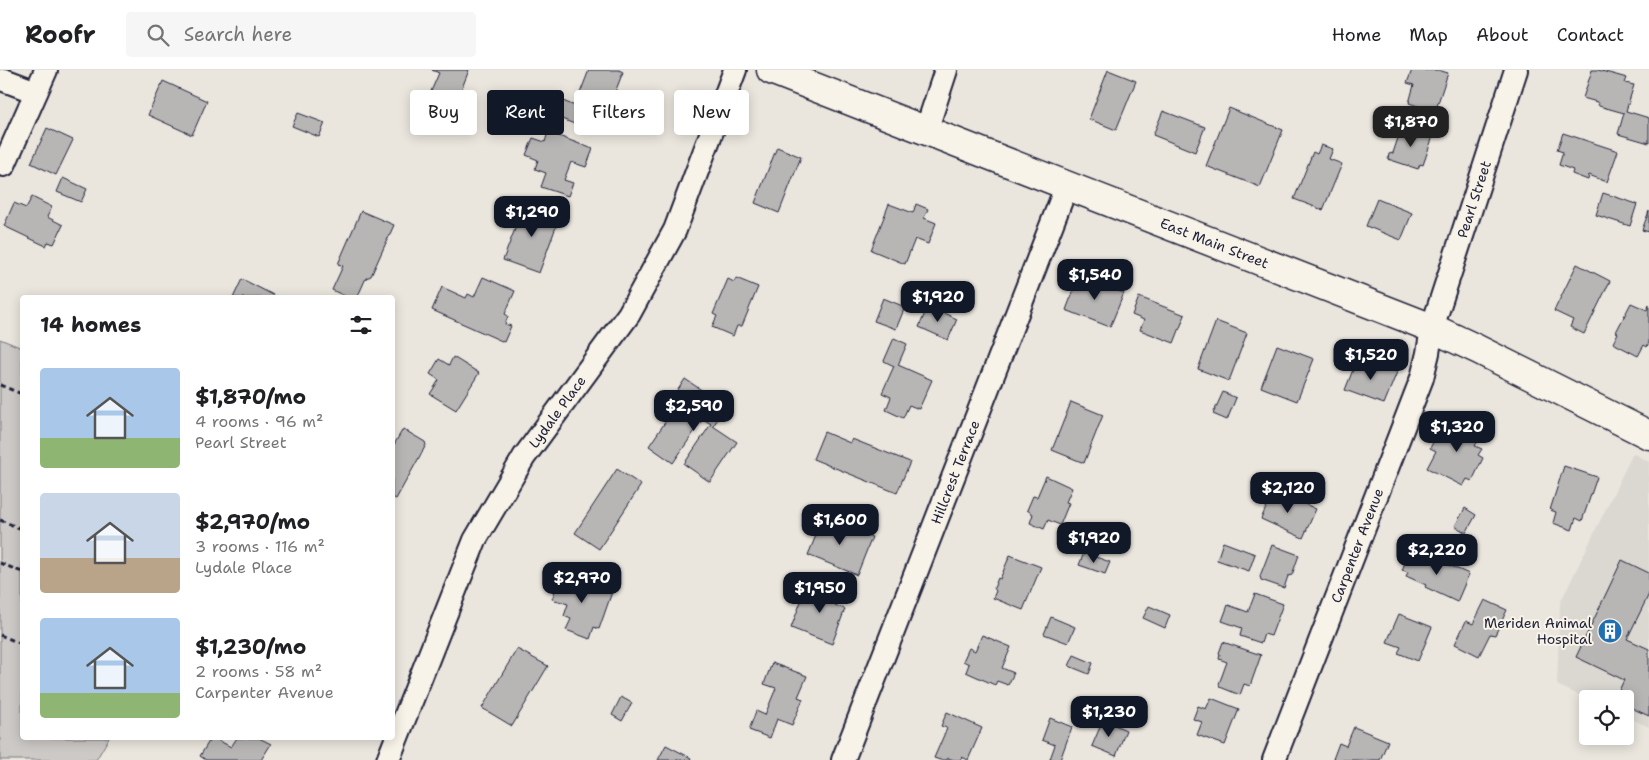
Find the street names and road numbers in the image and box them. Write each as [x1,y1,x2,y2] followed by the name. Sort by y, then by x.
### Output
[1453,158,1495,240] street label: Pearl Street
[1158,214,1271,272] street label: East Main Street
[525,372,590,452] street label: Lydale Place
[927,417,984,527] street label: Hillcrest Terrace
[1327,486,1387,605] street label: Carpenter Avenue

